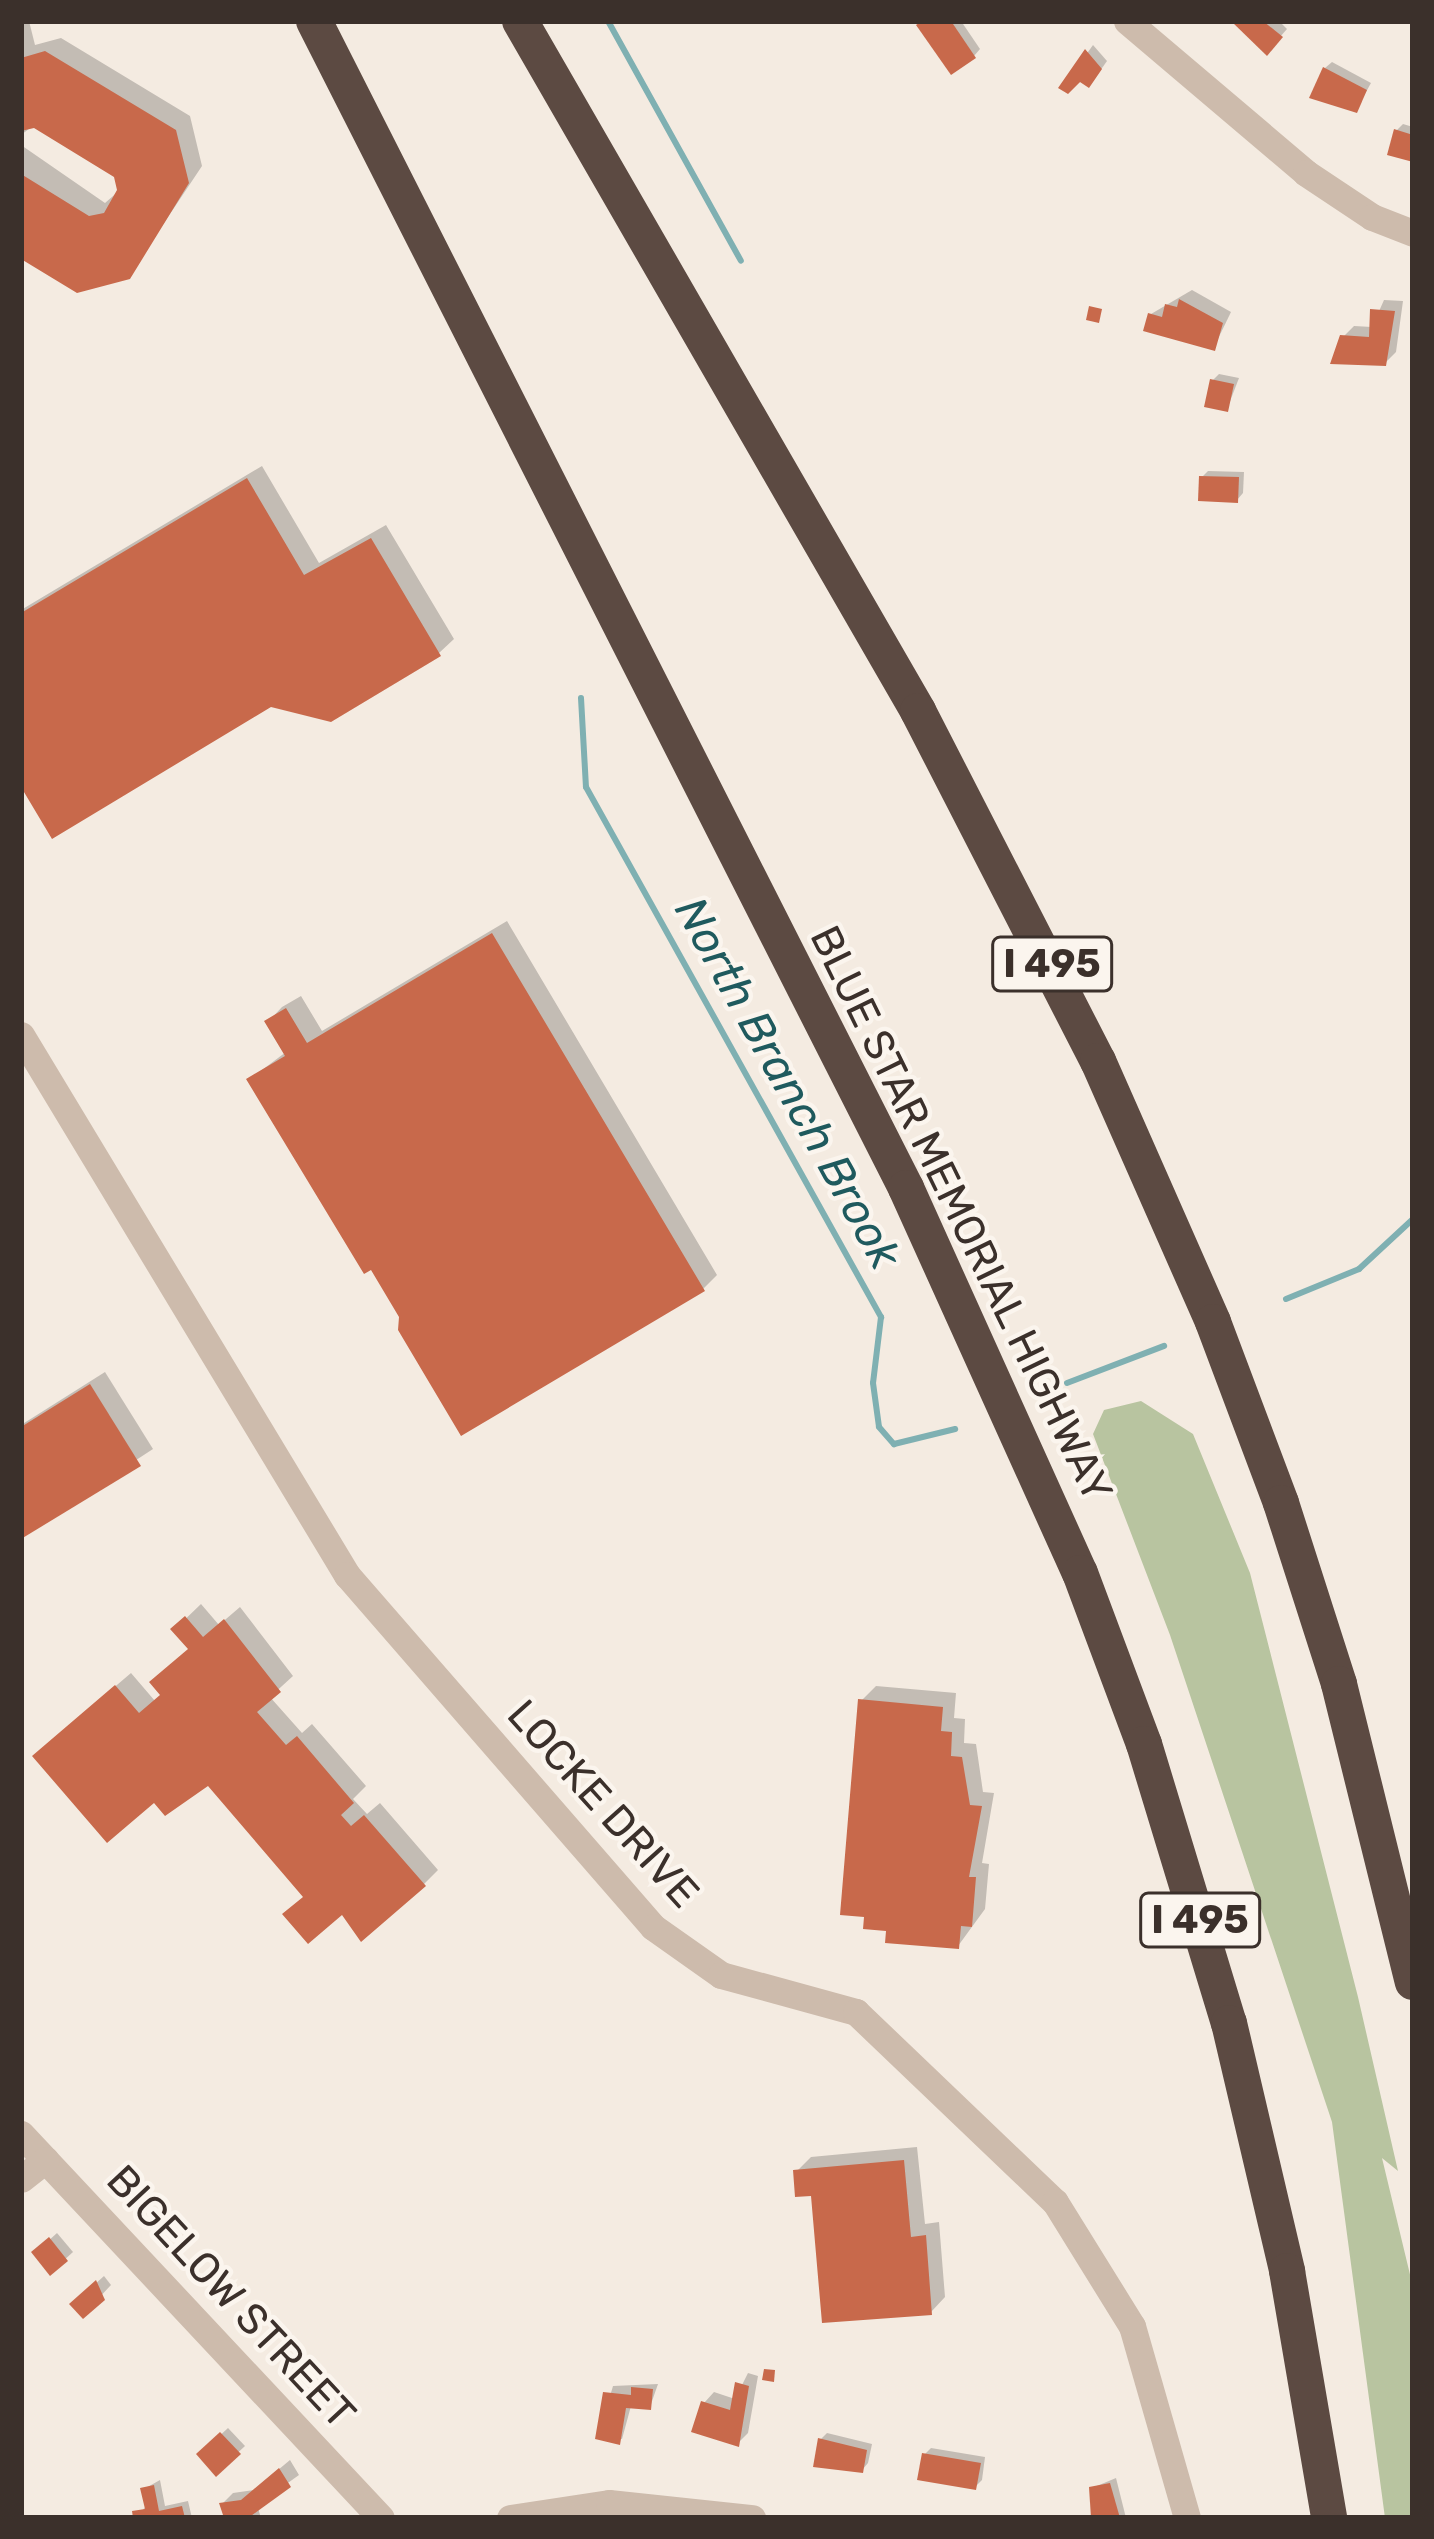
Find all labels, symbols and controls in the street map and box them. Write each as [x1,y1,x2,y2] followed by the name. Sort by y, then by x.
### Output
[663,888,913,1278] water label: North Branch Brook
[799,917,1123,1511] street label: BLUE STAR MEMORIAL HIGHWAY
[989,931,1115,997] road number: I 495
[497,1690,709,1918] street label: LOCKE DRIVE
[1137,1887,1263,1953] road number: I 495
[96,2155,366,2439] street label: BIGELOW STREET

